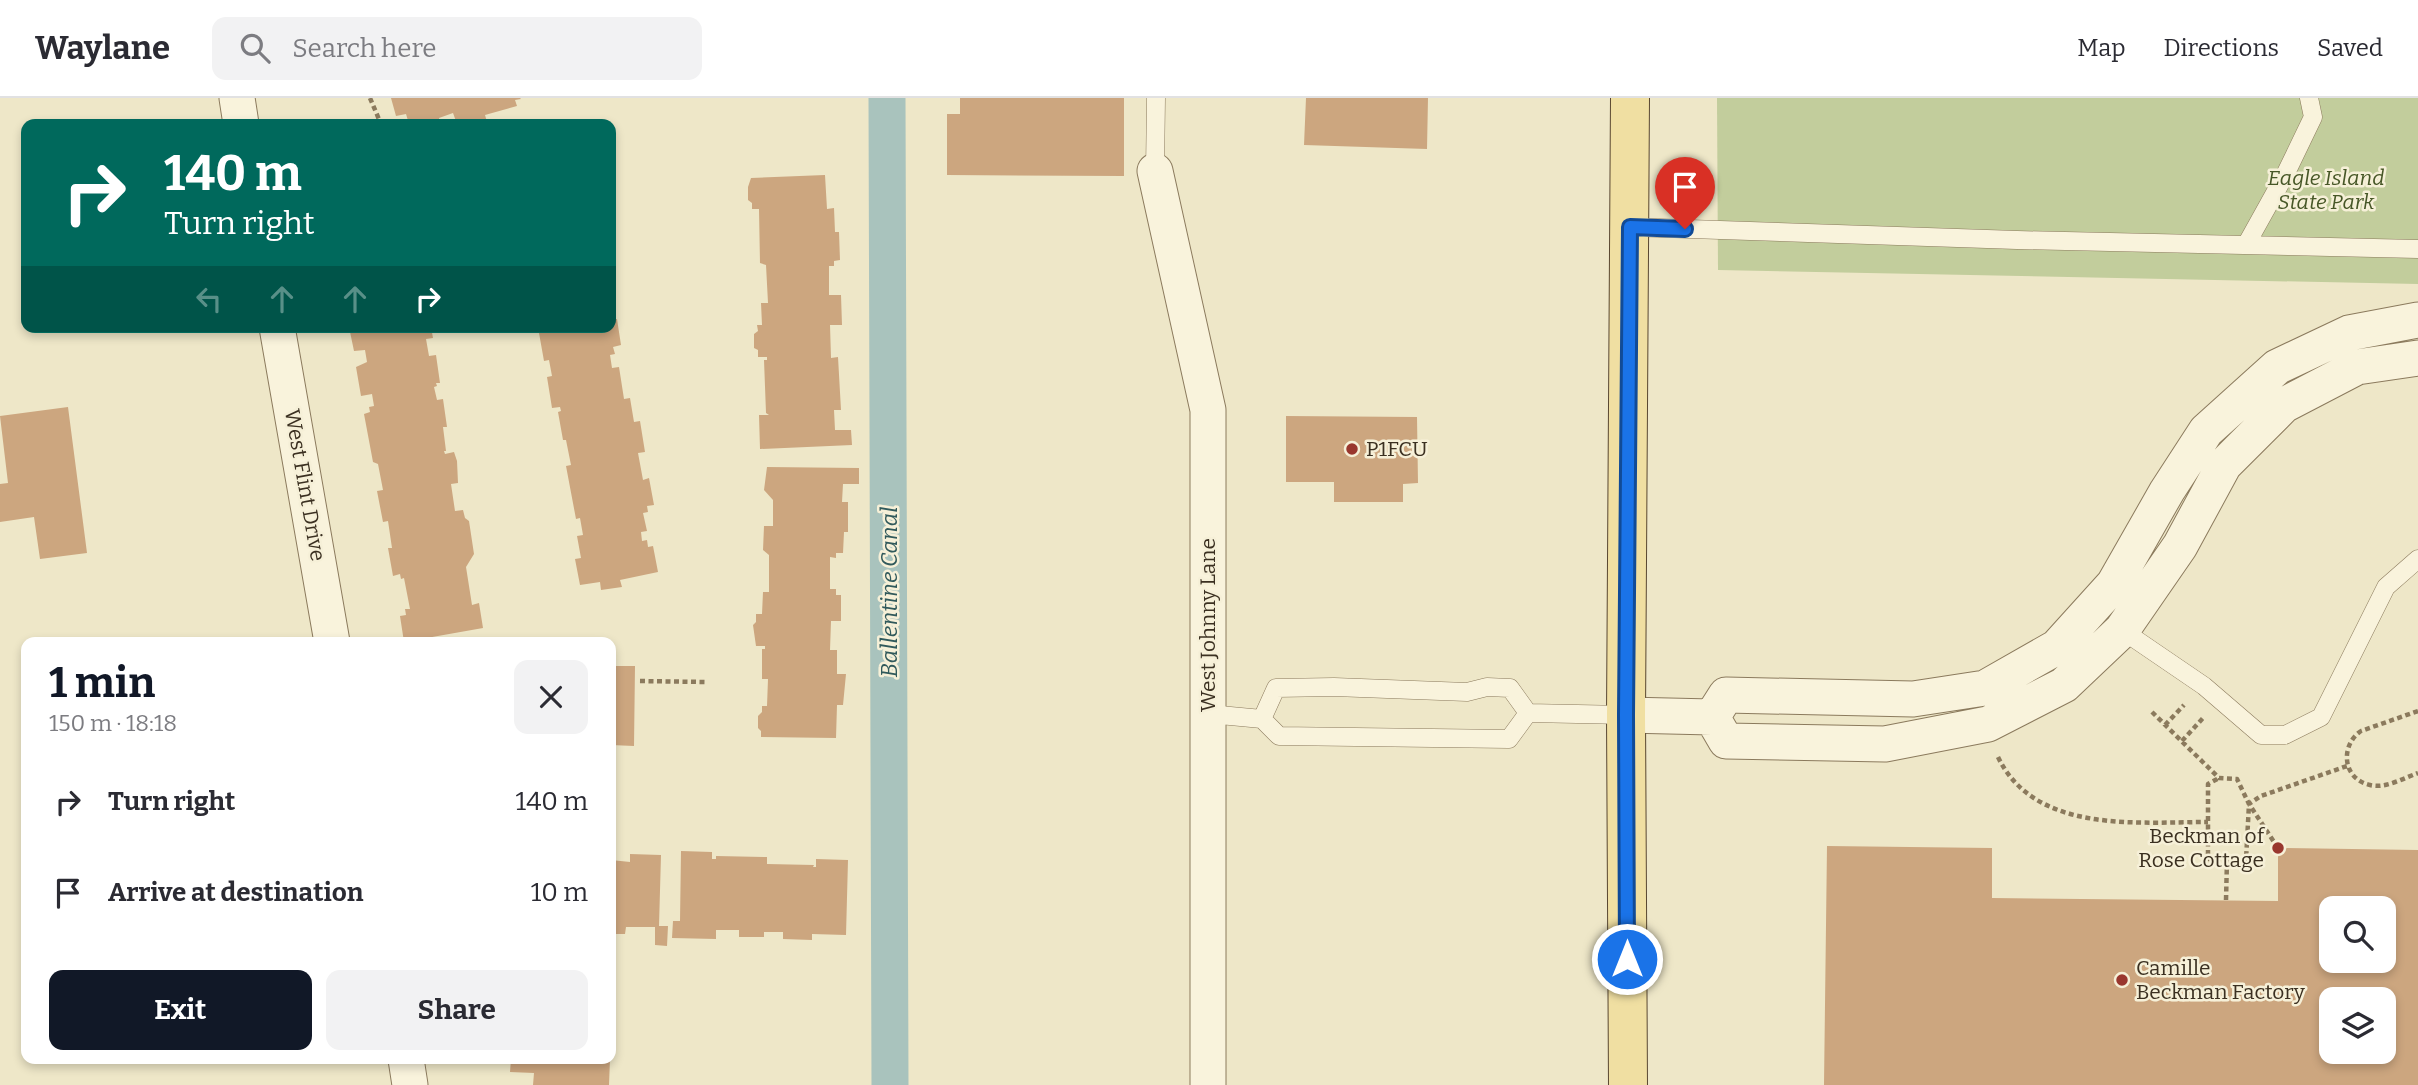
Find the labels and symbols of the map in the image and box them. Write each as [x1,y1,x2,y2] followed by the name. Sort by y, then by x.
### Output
[1655,157,1715,229] pin
[2268,165,2384,215] park label: Eagle Island State Park
[279,407,331,563] street label: West Flint Drive
[1366,436,1428,462] place label: P1FCU
[1344,441,1360,457] marker: P1FCU
[875,507,903,677] water label: Ballentine Canal
[1195,538,1221,712] street label: West Johnny Lane
[2138,823,2266,873] place label: Beckman of Rose Cottage
[2270,840,2286,856] marker: Beckman of Rose Cottage
[1590,922,1664,996] position arrow
[2136,955,2306,1005] place label: Camille Beckman Factory
[2114,972,2130,988] marker: Camille Beckman Factory

